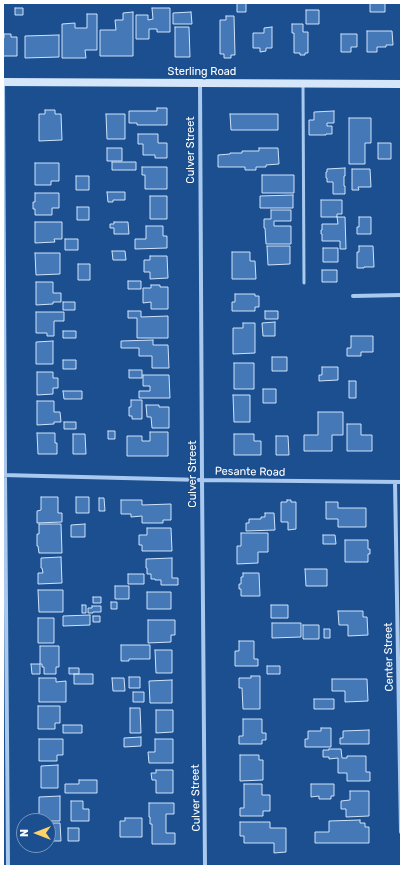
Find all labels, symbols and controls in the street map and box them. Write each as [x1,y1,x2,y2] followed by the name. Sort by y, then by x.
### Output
[168,65,236,79] street label: Sterling Road
[184,116,198,184] street label: Culver Street
[186,440,200,508] street label: Culver Street
[215,465,285,479] street label: Pesante Road
[382,622,396,692] street label: Center Street
[189,764,203,832] street label: Culver Street
[16,813,56,853] north arrow
[18,829,31,837] text: N

